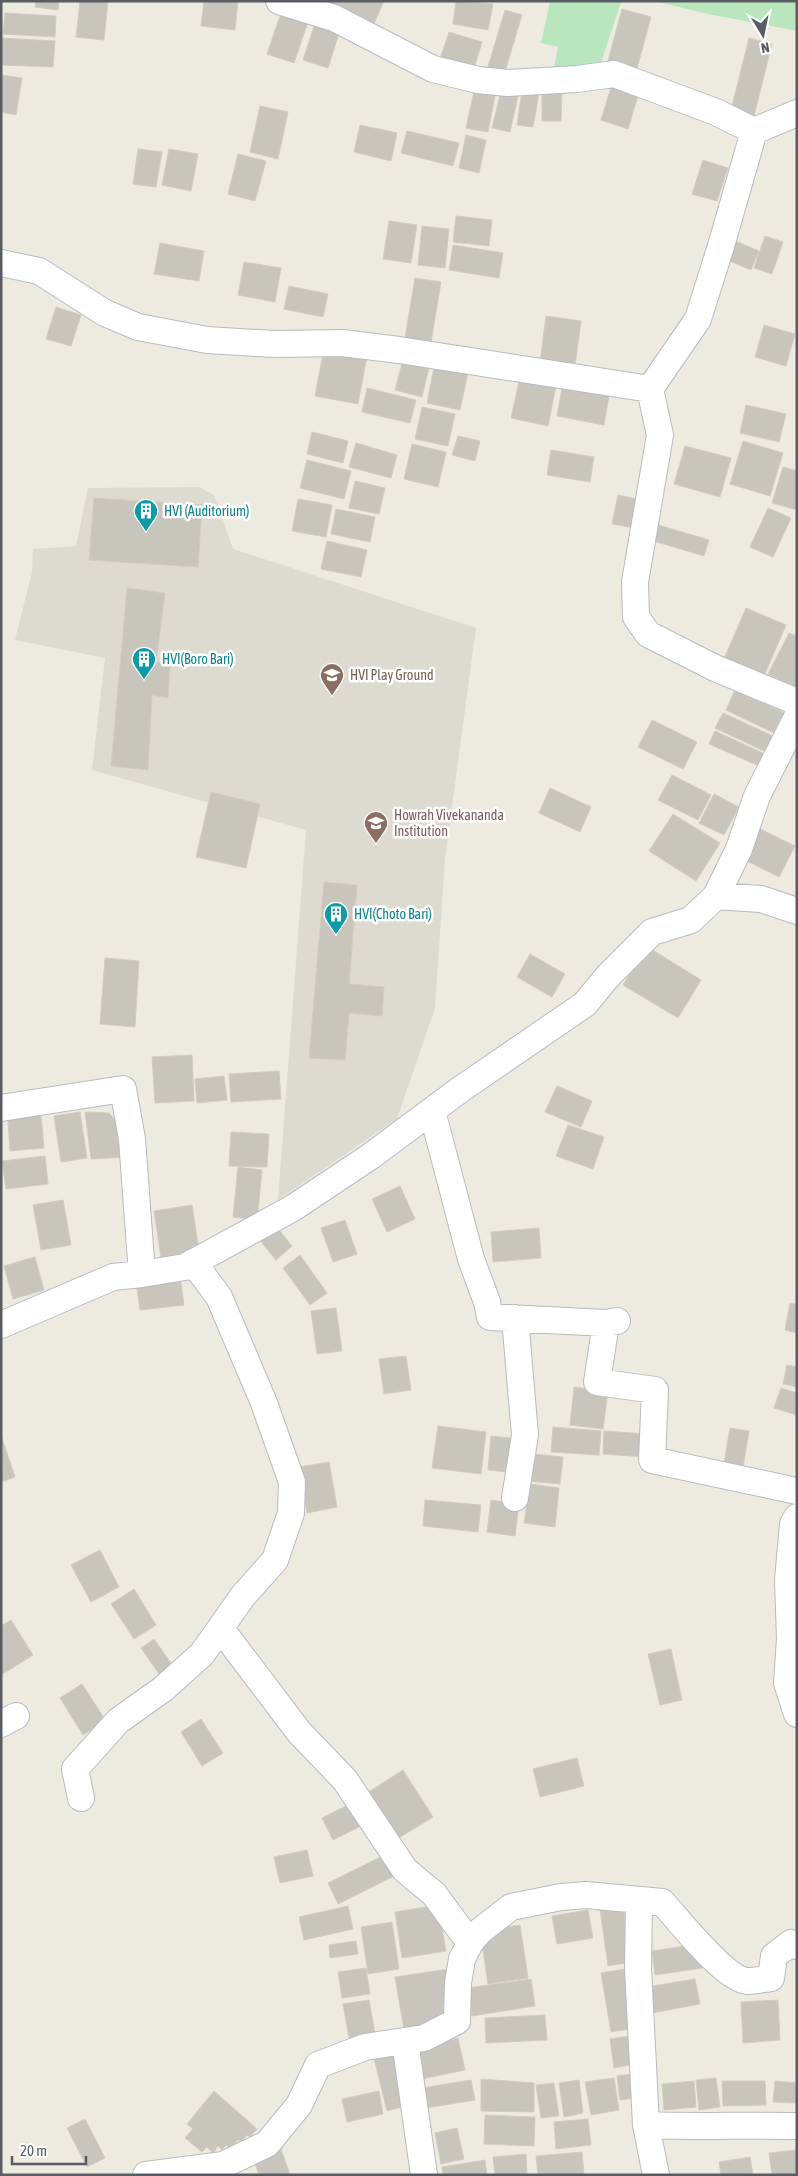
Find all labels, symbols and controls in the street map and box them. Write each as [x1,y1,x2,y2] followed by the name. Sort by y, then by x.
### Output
[738,10,788,60] north arrow
[760,39,771,56] text: N
[133,498,159,532] building icon: HVI (Auditorium)
[164,503,249,519] place label: HVI (Auditorium)
[131,646,157,680] building icon: HVI(Boro Bari)
[162,651,234,667] place label: HVI(Boro Bari)
[319,662,345,696] school or university icon: HVI Play Ground
[350,667,434,683] place label: HVI Play Ground
[394,807,504,839] place label: Howrah Vivekananda Institution
[363,810,389,844] school or university icon: Howrah Vivekananda Institution
[323,901,349,935] building icon: HVI(Choto Bari)
[354,906,432,922] place label: HVI(Choto Bari)
[12,2134,86,2166] scale bar
[20,2142,47,2159] text: 20 m

